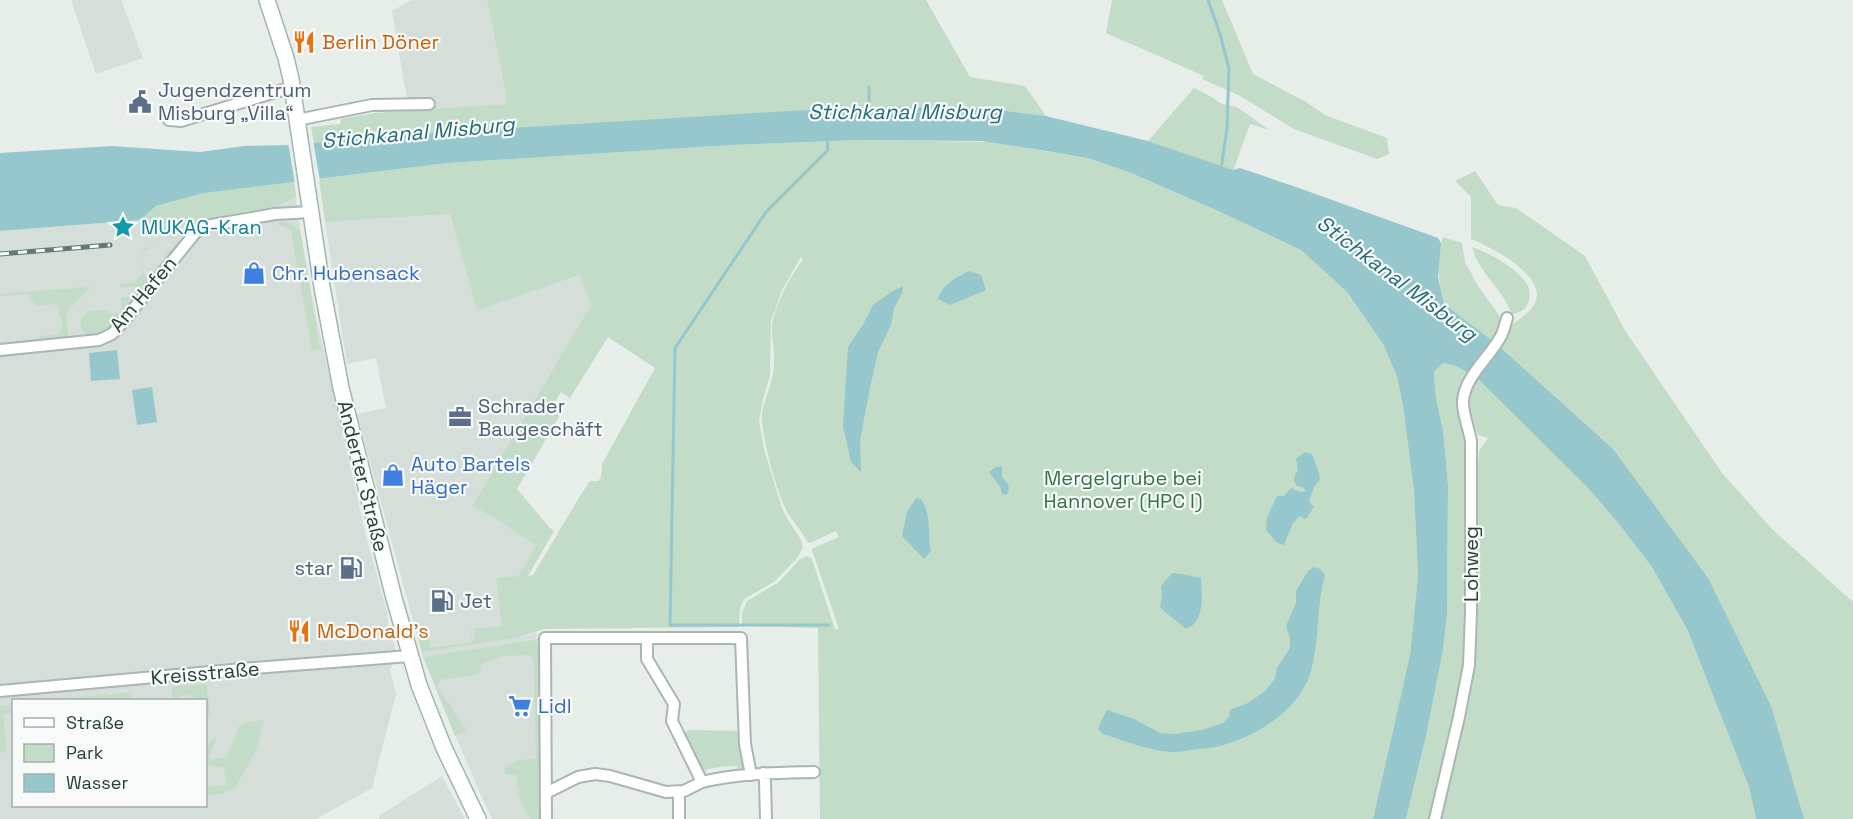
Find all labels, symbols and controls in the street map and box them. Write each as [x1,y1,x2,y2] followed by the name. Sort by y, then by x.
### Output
[291,29,317,55] restaurant icon: Berlin Döner
[322,29,439,55] place label: Berlin Döner
[158,77,311,126] place label: Jugendzentrum Misburg „Villa“
[127,89,153,115] public building icon: Jugendzentrum Misburg „Villa“
[808,98,1003,125] water label: Stichkanal Misburg
[320,110,517,154] water label: Stichkanal Misburg
[1312,209,1484,348] water label: Stichkanal Misburg
[110,214,136,240] place icon: MUKAG-Kran
[141,214,262,240] place label: MUKAG-Kran
[104,251,182,337] street label: Am Hafen
[241,260,267,286] shop icon: Chr. Hubensack
[272,260,420,286] place label: Chr. Hubensack
[478,393,603,442] place label: Schrader Baugeschäft
[332,398,394,554] street label: Anderter Straße
[447,404,473,430] office icon: Schrader Baugeschäft
[411,451,531,500] place label: Auto Bartels Häger
[380,462,406,488] shop icon: Auto Bartels Häger
[1043,465,1203,514] park label: Mergelgrube bei Hannover (HPC I)
[1458,526,1484,602] street label: Lohweg
[295,555,333,581] place label: star
[338,555,364,581] fuel station icon: star
[429,588,455,614] fuel station icon: Jet
[460,588,492,614] place label: Jet
[286,618,312,644] restaurant icon: McDonald's
[317,618,429,644] place label: McDonald's
[149,655,261,691] street label: Kreisstraße
[507,693,533,719] supermarket icon: Lidl
[538,693,572,719] place label: Lidl
[12,699,207,807] legend
[66,711,124,734] text: Straße
[66,741,104,764] text: Park
[66,771,128,794] text: Wasser

